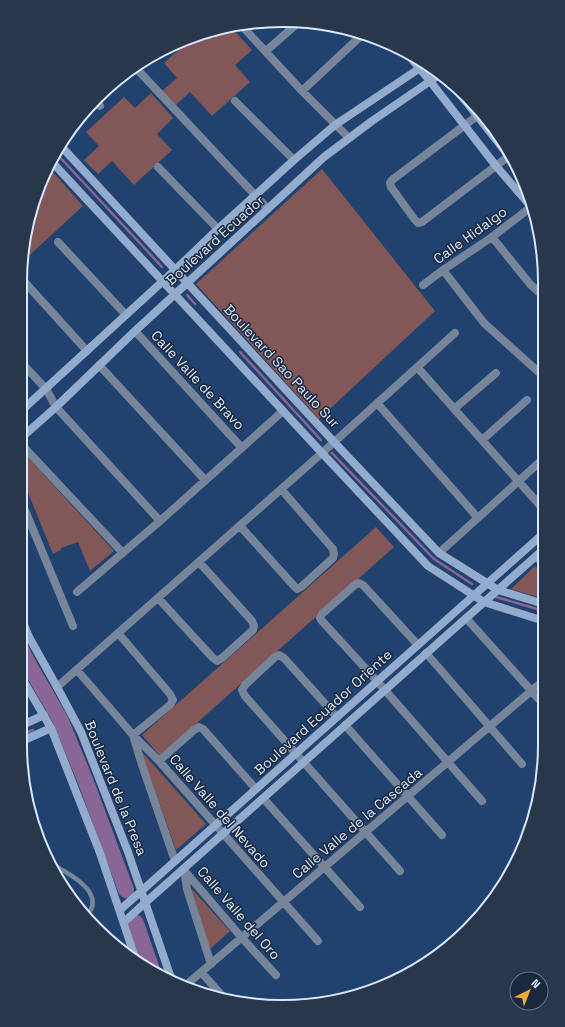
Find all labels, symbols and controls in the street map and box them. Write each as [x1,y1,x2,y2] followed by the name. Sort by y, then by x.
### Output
[162,191,268,289] street label: Boulevard Ecuador
[430,202,510,268] street label: Calle Hidalgo
[220,300,344,432] street label: Boulevard Sao Paulo Sur
[147,327,249,433] street label: Calle Valle de Bravo
[250,645,396,779] street label: Boulevard Ecuador Oriente
[81,718,151,858] street label: Boulevard de la Presa
[166,750,274,872] street label: Calle Valle del Nevado
[288,763,426,883] street label: Calle Valle de la Cascada
[194,863,284,963] street label: Calle Valle del Oro
[509,971,549,1011] north arrow
[528,976,543,991] text: N

